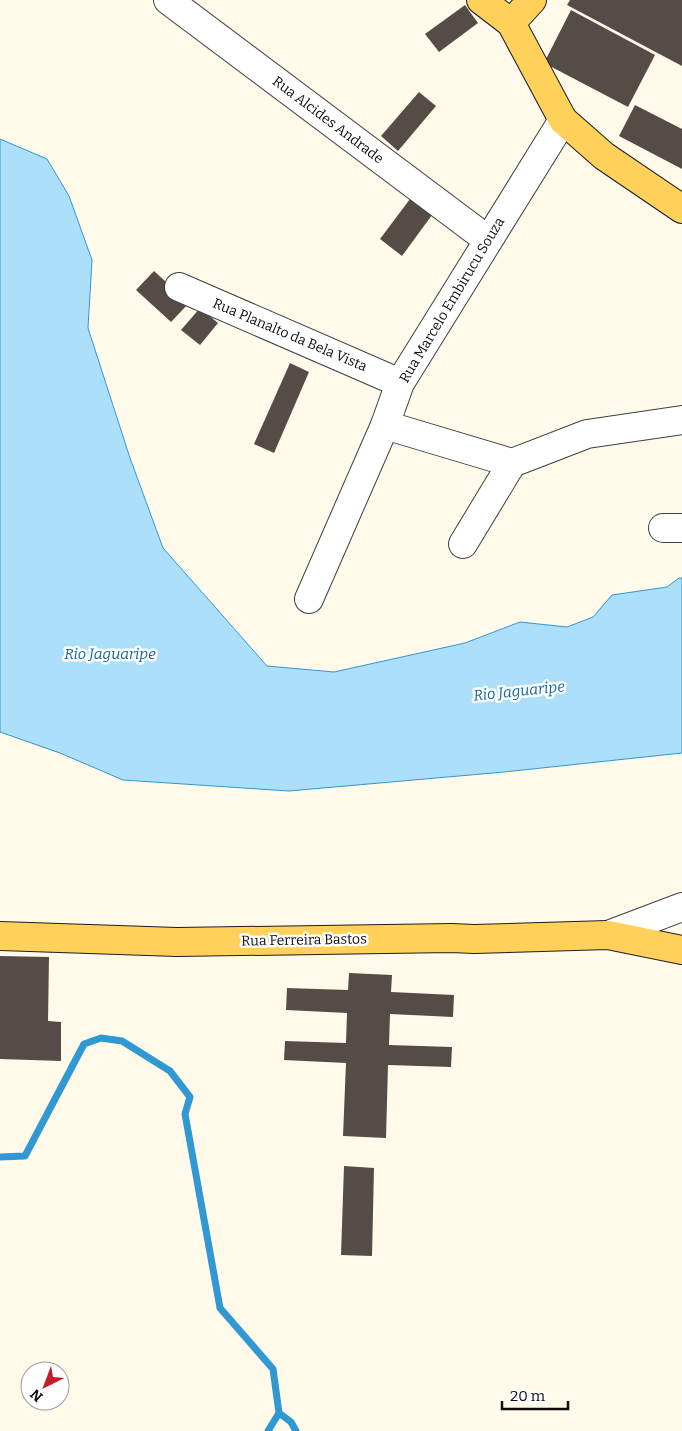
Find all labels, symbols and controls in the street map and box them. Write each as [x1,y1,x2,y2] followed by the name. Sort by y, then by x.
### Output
[269,73,387,167] street label: Rua Alcides Andrade
[396,214,508,386] street label: Rua Marcelo Embirucu Souza
[210,295,370,375] street label: Rua Planalto da Bela Vista
[64,645,156,663] water label: Rio Jaguaripe
[472,677,566,705] water label: Rio Jaguaripe
[241,930,367,950] street label: Rua Ferreira Bastos
[20,1361,70,1411] north arrow
[502,1378,568,1410] scale bar
[27,1385,46,1405] text: N
[510,1387,546,1405] text: 20 m

